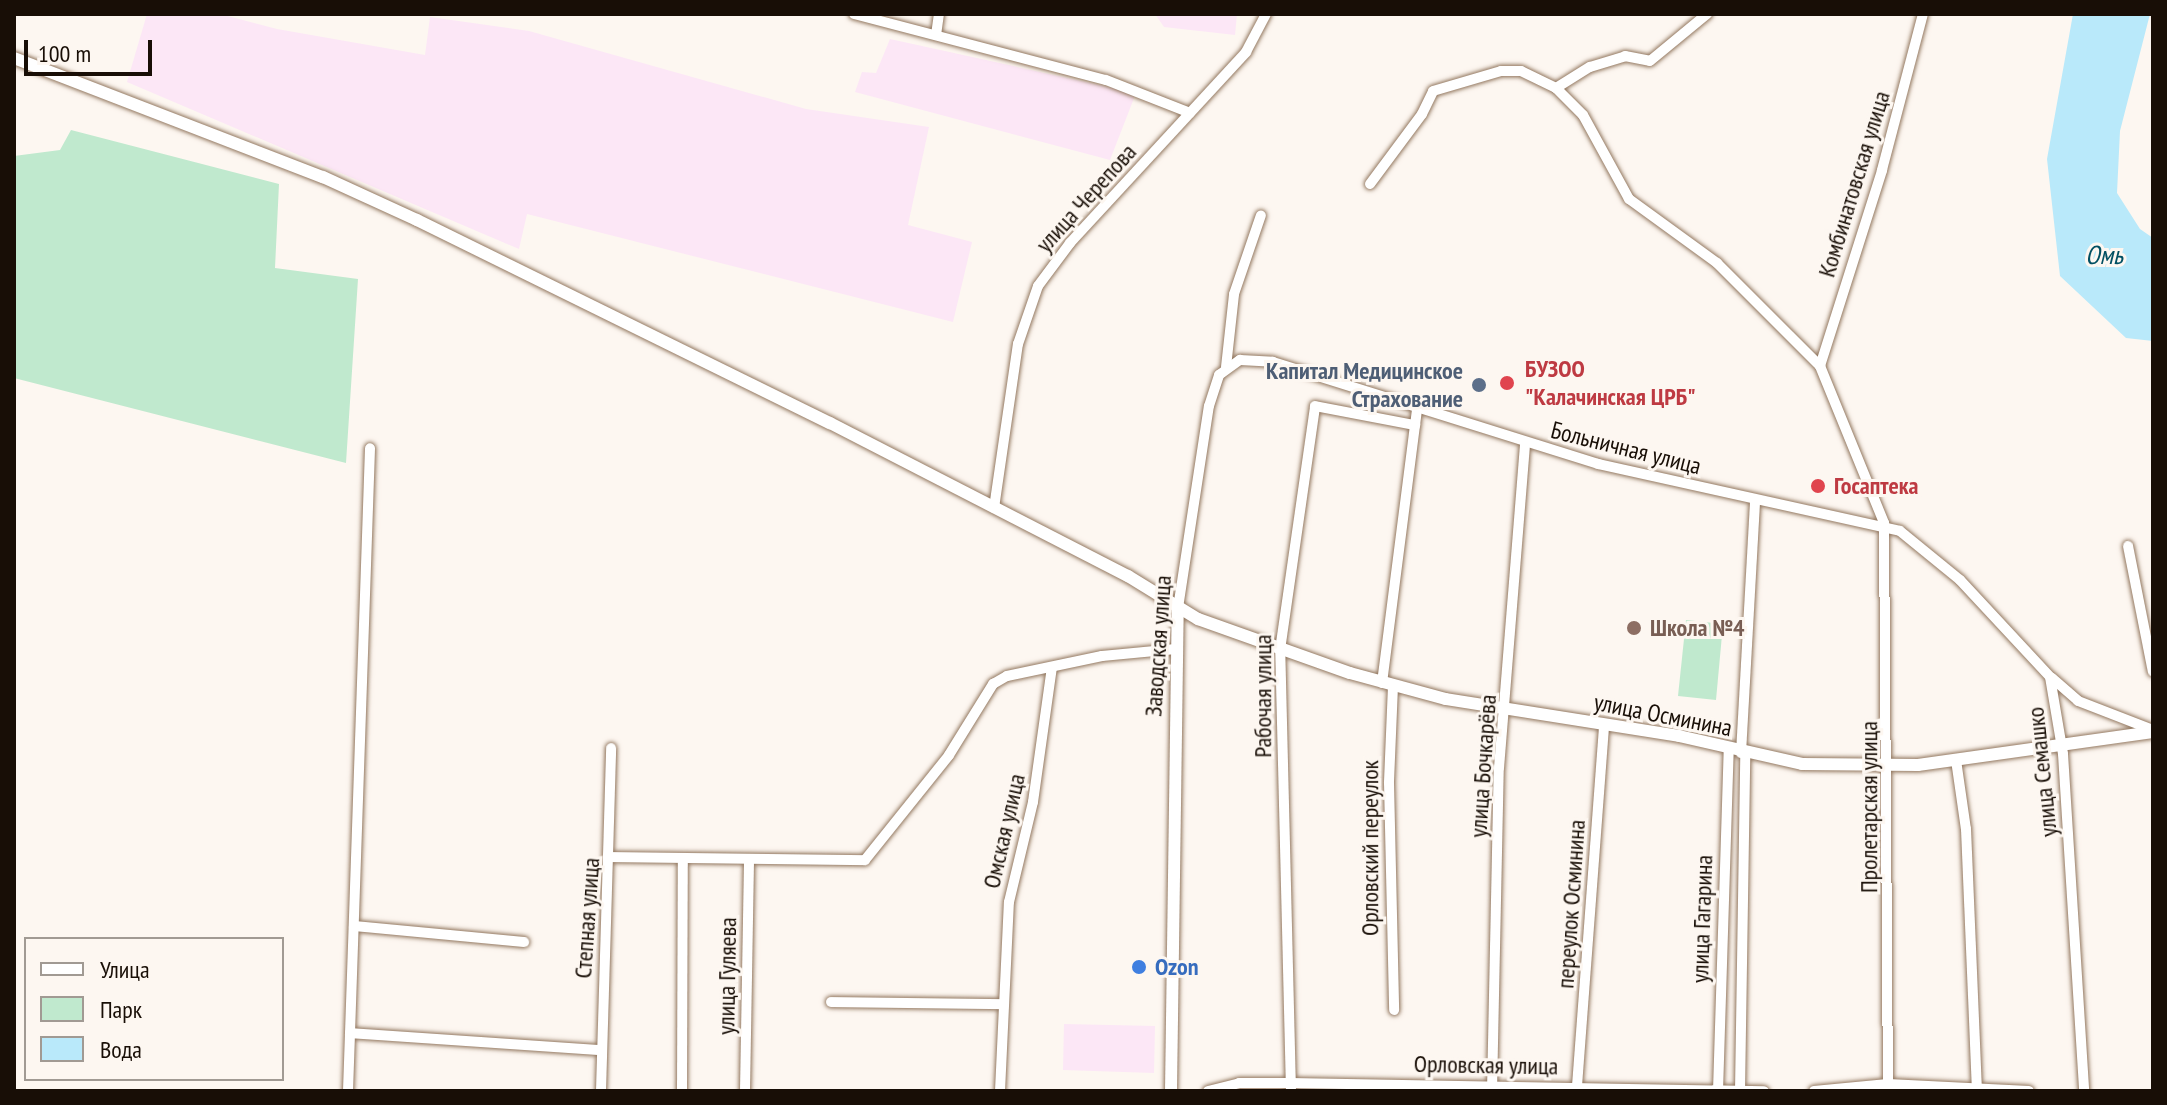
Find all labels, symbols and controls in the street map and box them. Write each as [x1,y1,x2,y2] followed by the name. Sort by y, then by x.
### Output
[28,24,156,74] scale bar
[38,38,91,69] text: 100 m
[1812,88,1896,280] street label: Комбинатовская улица
[1030,138,1142,258] street label: улица Черепова
[2085,239,2123,271] water label: Омь
[1525,355,1696,411] place label: БУЗОО "Калачинская ЦРБ"
[1266,357,1463,413] place label: Капитал Медицинское Страхование
[1496,372,1518,394] marker: БУЗОО "Калачинская ЦРБ"
[1470,376,1488,394] marker: Капитал Медицинское Страхование
[1548,415,1704,481] street label: Больничная улица
[1834,472,1918,500] place label: Госаптека
[1809,477,1827,495] marker: Госаптека
[1139,574,1177,718] street label: Заводская улица
[1650,614,1744,642] place label: Школа №4
[1625,619,1643,637] marker: Школа №4
[1249,634,1277,758] street label: Рабочая улица
[1592,688,1734,742] street label: улица Осминина
[1464,693,1502,839] street label: улица Бочкарёва
[2021,706,2063,838] street label: улица Семашко
[1855,721,1883,893] street label: Пролетарская улица
[1356,760,1384,936] street label: Орловский переулок
[977,771,1031,891] street label: Омская улица
[1551,819,1591,989] street label: переулок Осминина
[1685,855,1719,983] street label: улица Гагарина
[568,857,606,979] street label: Степная улица
[712,917,742,1035] street label: улица Гуляева
[24,937,284,1081] legend
[1155,953,1198,981] place label: Ozon
[100,954,150,985] text: Улица
[1130,958,1148,976] marker: Ozon
[100,994,142,1025] text: Парк
[100,1034,142,1065] text: Вода
[1414,1049,1558,1081] street label: Орловская улица

